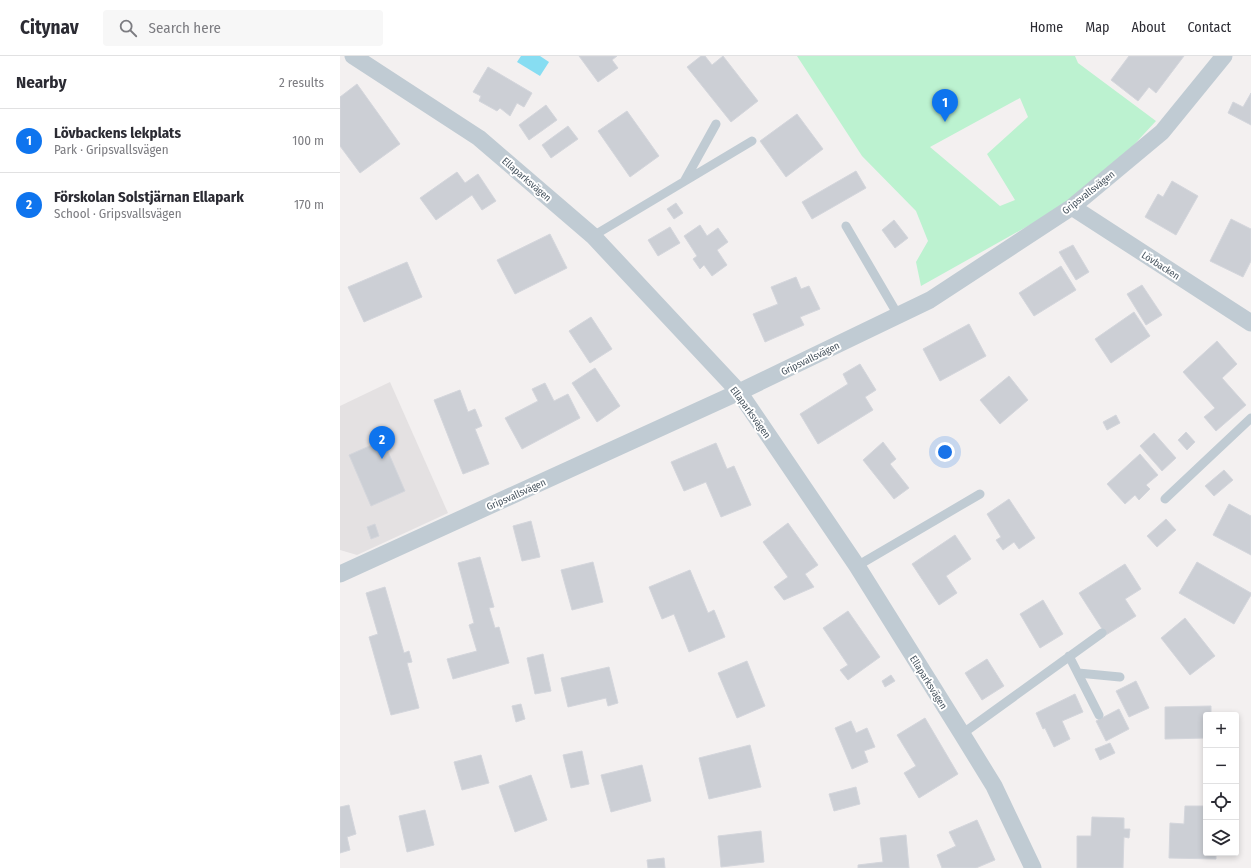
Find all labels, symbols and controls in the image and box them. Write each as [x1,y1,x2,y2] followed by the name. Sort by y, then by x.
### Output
[103,10,383,46] search box
[20,16,79,39] text: Citynav
[117,17,139,39] icon: search
[149,19,221,37] text: Search here
[1030,19,1063,36] text: Home
[1085,19,1109,36] text: Map
[1131,19,1166,36] text: About
[1188,19,1231,36] text: Contact
[16,72,67,93] text: Nearby
[279,75,324,90] text: 2 results
[932,89,958,122] pin: 1
[54,124,181,142] text: Lövbackens lekplats
[26,133,32,148] text: 1
[292,133,324,148] text: 100 m
[54,142,169,157] text: Park · Gripsvallsvägen
[499,155,553,204] street label: Ellaparksvägen
[1060,168,1117,217] street label: Gripsvallsvägen
[54,188,244,206] text: Förskolan Solstjärnan Ellapark
[26,197,32,212] text: 2
[294,197,324,212] text: 170 m
[54,206,181,221] text: School · Gripsvallsvägen
[1139,249,1182,283] street label: Lövbacken
[779,340,842,378] street label: Gripsvallsvägen
[727,384,773,441] street label: Ellaparksvägen
[369,426,395,459] pin: 2
[935,442,955,462] your location
[485,477,548,513] street label: Gripsvallsvägen
[907,653,949,712] street label: Ellaparksvägen
[1203,712,1239,856] map controls
[1203,712,1239,748] button: +
[1203,748,1239,784] button: −
[1203,784,1239,820] button: locate
[1203,820,1239,856] button: layers

